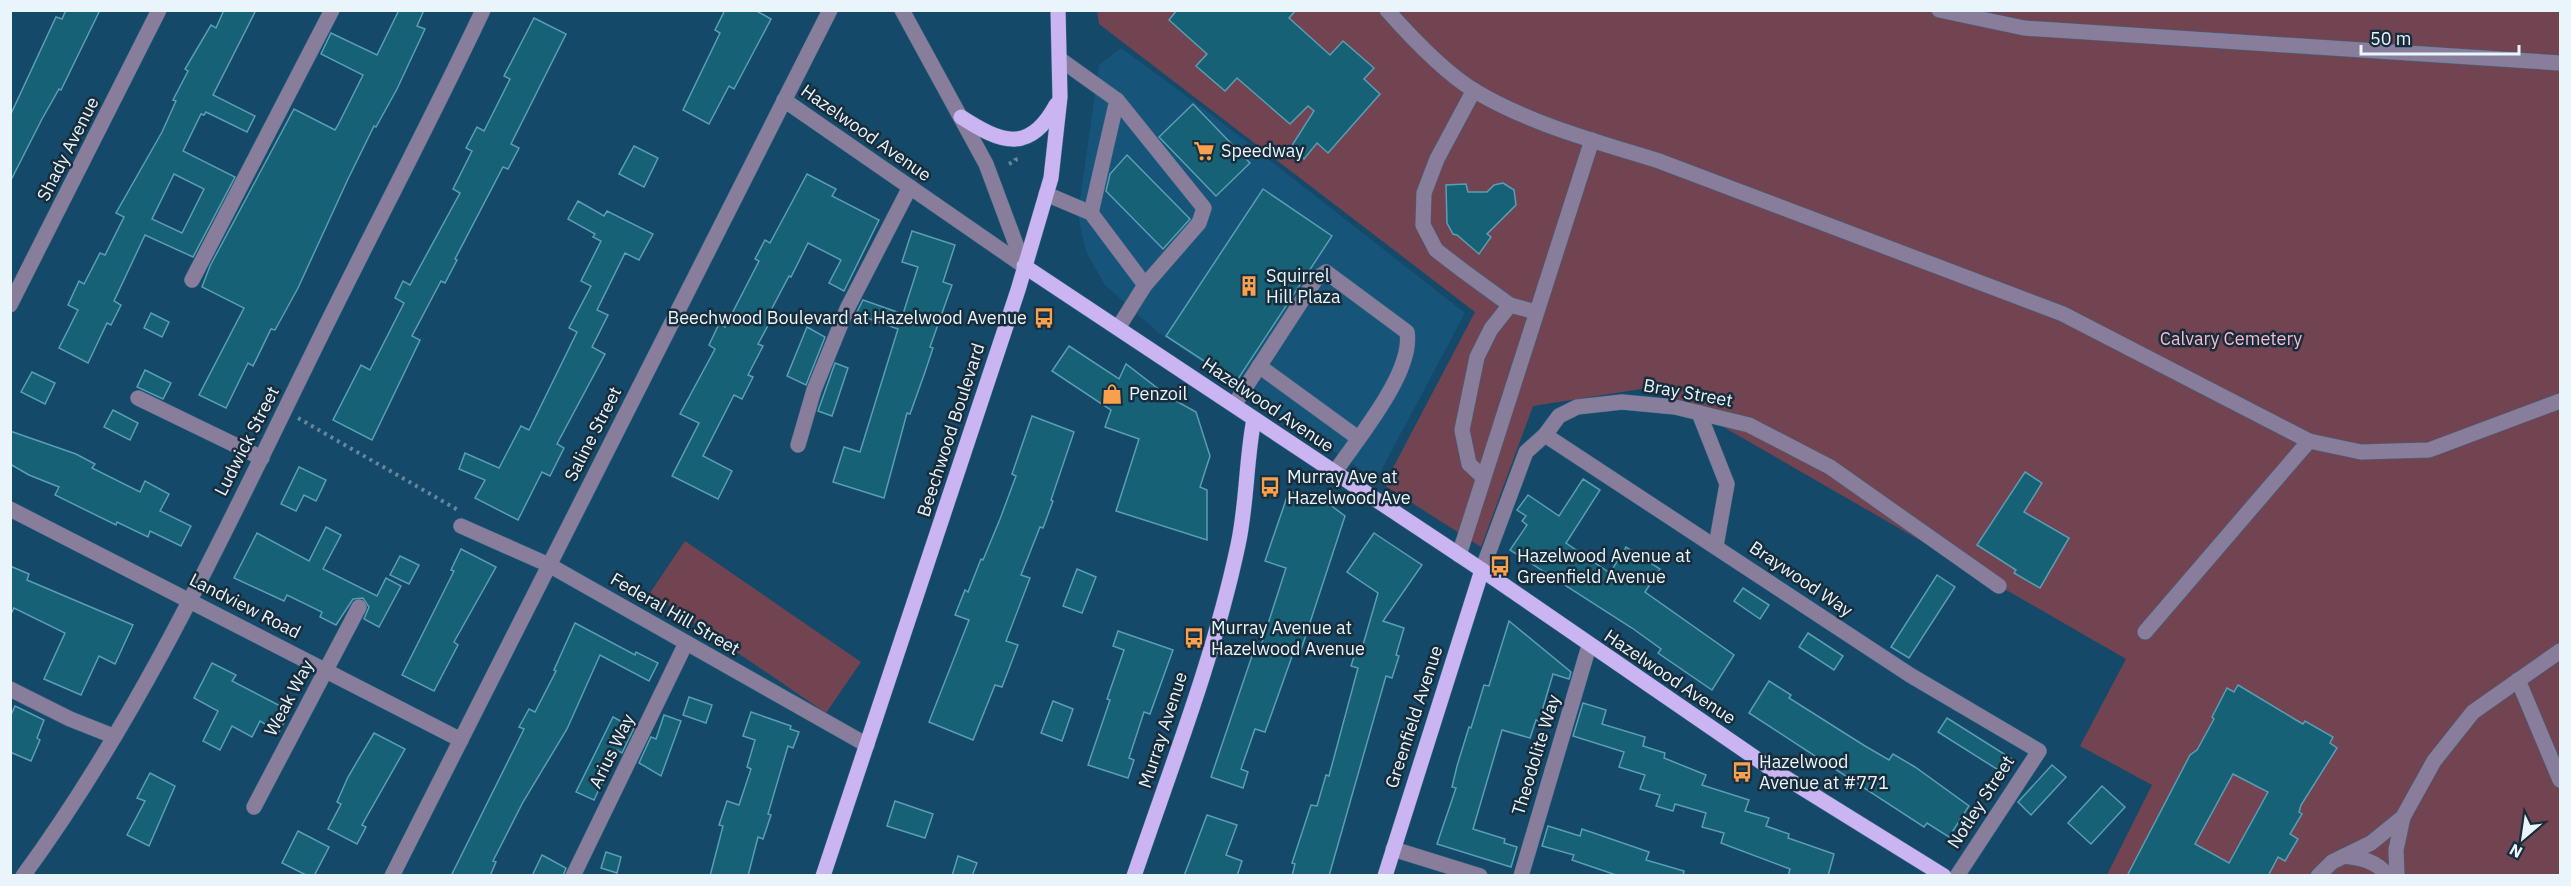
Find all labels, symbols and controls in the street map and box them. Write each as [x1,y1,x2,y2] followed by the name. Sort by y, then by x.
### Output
[2361,18,2518,56] scale bar
[2370,27,2412,50] text: 50 m
[797,79,936,186] street label: Hazelwood Avenue
[31,93,104,205] street label: Shady Avenue
[1192,139,1216,163] supermarket icon: Speedway
[1221,139,1304,162] place label: Speedway
[1266,264,1341,308] place label: Squirrel Hill Plaza
[1237,274,1261,298] building icon: Squirrel Hill Plaza
[667,306,1027,329] place label: Beechwood Boulevard at Hazelwood Avenue
[1032,306,1056,330] bus stop icon: Beechwood Boulevard at Hazelwood Avenue
[2160,327,2302,350] park label: Calvary Cemetery
[912,340,989,520] street label: Beechwood Boulevard
[1198,352,1339,457] street label: Hazelwood Avenue
[1642,373,1735,412] street label: Bray Street
[209,382,284,499] street label: Ludwick Street
[1100,382,1124,406] shop icon: Penzoil
[1129,382,1187,405] place label: Penzoil
[559,383,626,485] street label: Saline Street
[1287,465,1411,509] place label: Murray Ave at Hazelwood Ave
[1258,475,1282,499] bus stop icon: Murray Ave at Hazelwood Ave
[1745,536,1857,622] street label: Braywood Way
[1517,544,1691,588] place label: Hazelwood Avenue at Greenfield Avenue
[1488,554,1512,578] bus stop icon: Hazelwood Avenue at Greenfield Avenue
[606,567,744,660] street label: Federal Hill Street
[186,568,305,643] street label: Landview Road
[1211,616,1365,660] place label: Murray Avenue at Hazelwood Avenue
[1600,624,1741,729] street label: Hazelwood Avenue
[1182,626,1206,650] bus stop icon: Murray Avenue at Hazelwood Avenue
[1380,642,1447,791] street label: Greenfield Avenue
[259,656,318,740] street label: Weak Way
[1133,669,1192,791] street label: Murray Avenue
[1506,692,1565,818] street label: Theodolite Way
[584,710,639,792] street label: Arius Way
[1759,750,1889,794] place label: Hazelwood Avenue at #771
[1942,751,2019,853] street label: Notley Street
[1730,760,1754,784] bus stop icon: Hazelwood Avenue at #771
[2493,808,2553,868] north arrow
[2506,840,2526,863] text: N

